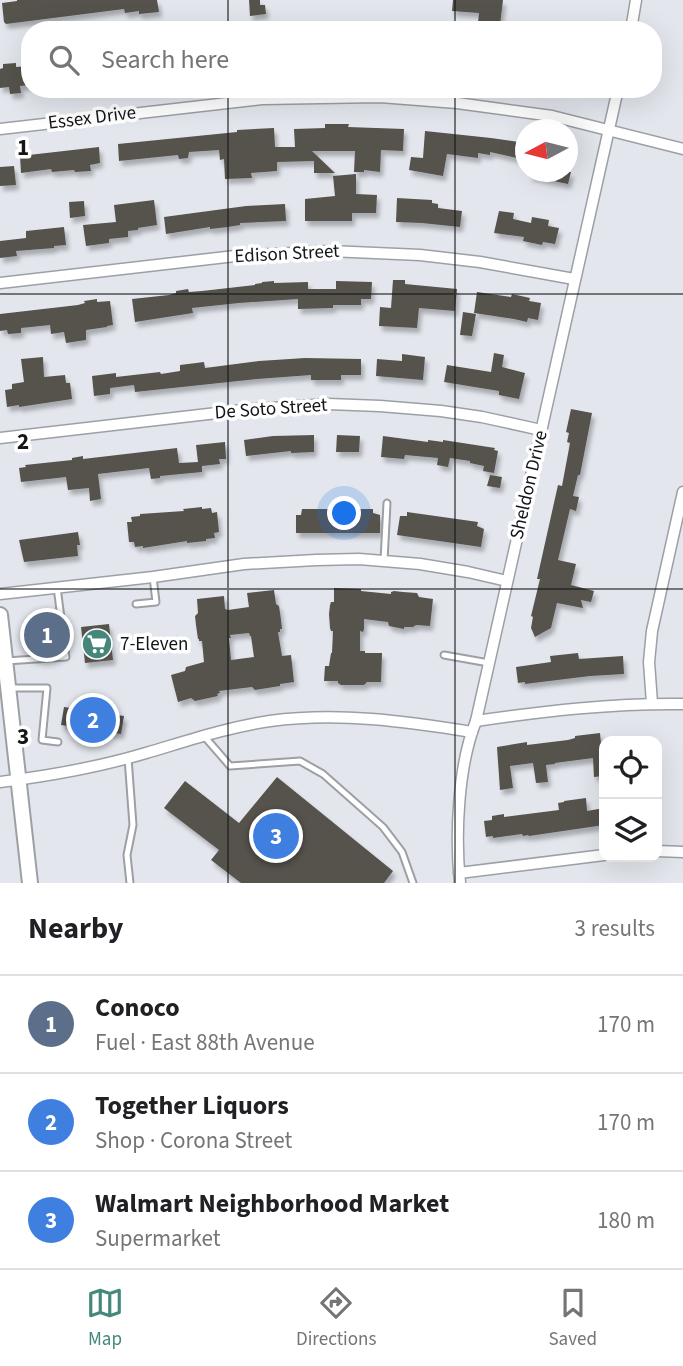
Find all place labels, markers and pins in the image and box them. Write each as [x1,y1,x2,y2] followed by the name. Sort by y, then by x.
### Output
[24,609,70,661] pin: 1
[80,627,114,661] supermarket icon: 7-Eleven
[120,631,188,658] place label: 7-Eleven
[70,694,116,746] pin: 2
[253,810,299,862] pin: 3

